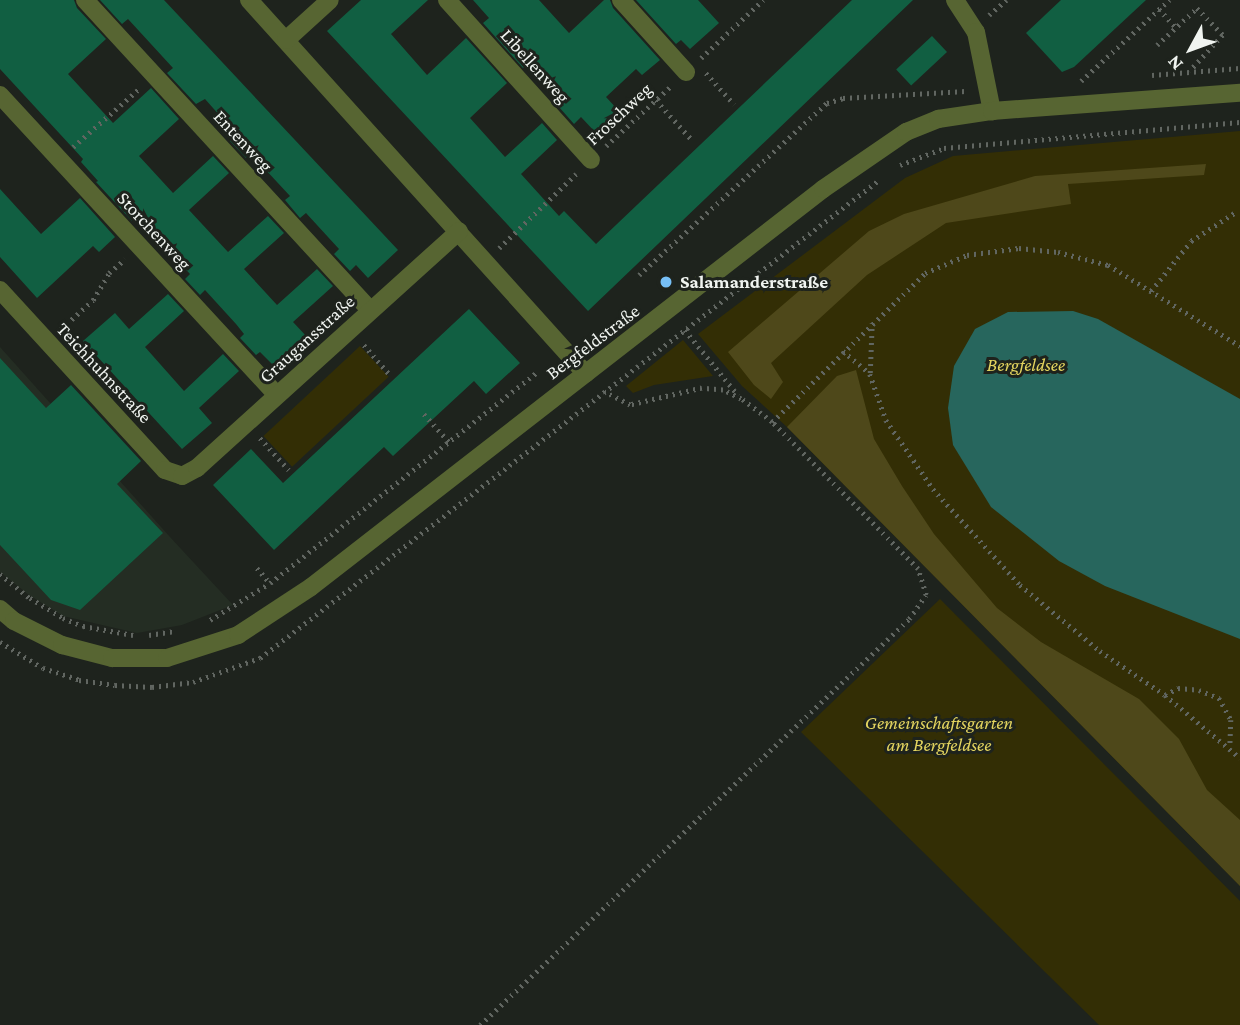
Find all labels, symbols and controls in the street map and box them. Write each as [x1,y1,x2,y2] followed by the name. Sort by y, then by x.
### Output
[1156,14,1226,84] north arrow
[496,24,574,108] street label: Libellenweg
[1163,51,1187,75] text: N
[581,78,657,150] street label: Froschweg
[209,105,277,177] street label: Entenweg
[112,187,196,275] street label: Storchenweg
[680,271,828,293] place label: Salamanderstraße
[658,274,674,290] marker: Salamanderstraße
[255,290,359,388] street label: Graugansstraße
[542,299,644,385] street label: Bergfeldstraße
[52,318,156,428] street label: Teichhuhnstraße
[987,354,1065,376] park label: Bergfeldsee
[865,712,1013,756] park label: Gemeinschaftsgarten am Bergfeldsee

